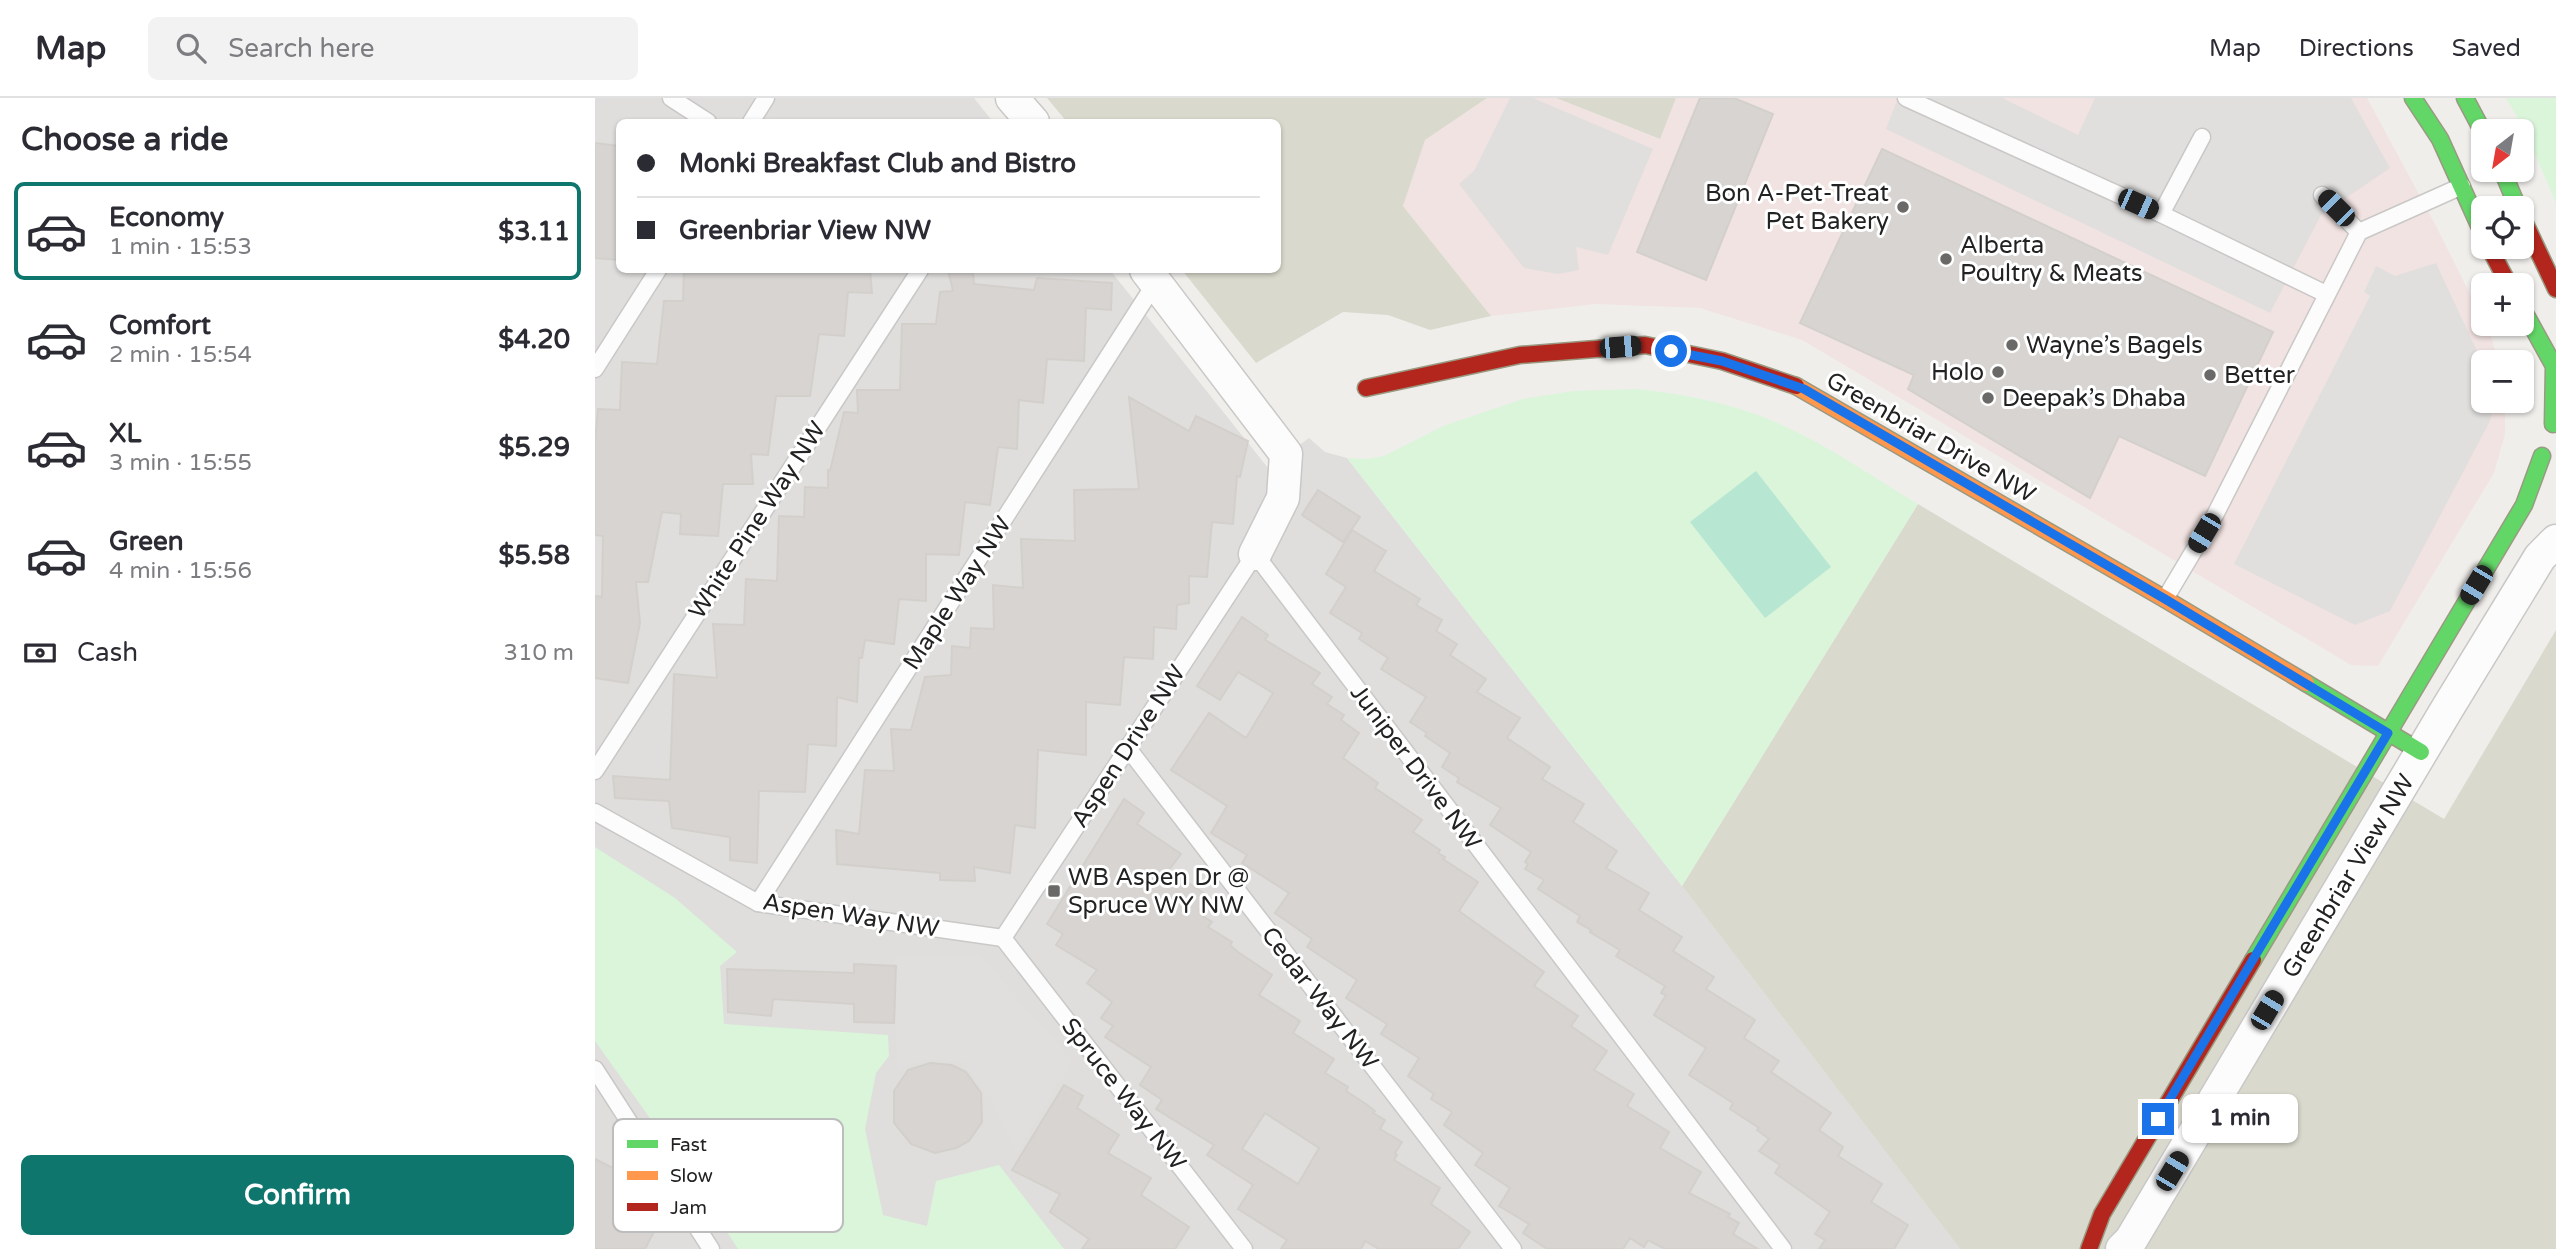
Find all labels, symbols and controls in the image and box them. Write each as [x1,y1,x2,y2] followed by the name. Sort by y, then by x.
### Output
[148,17,638,80] search box
[35,29,106,68] text: Map
[172,29,210,67] icon: search
[228,33,374,64] text: Search here
[2209,34,2261,63] text: Map
[2299,34,2414,63] text: Directions
[2452,34,2521,63] text: Saved
[2471,119,2534,182] north arrow
[2471,119,2534,413] map controls
[21,121,228,159] text: Choose a ride
[679,148,1076,179] text: Monki Breakfast Club and Bistro
[1705,179,1889,236] place label: Bon A-Pet-Treat Pet Bakery
[2115,186,2162,222] car
[2314,186,2359,230] car
[2471,196,2534,259] button: locate
[1895,199,1911,215] marker: Bon A-Pet-Treat Pet Bakery
[25,200,88,263] icon: car
[109,202,224,233] text: Economy
[679,215,931,246] text: Greenbriar View NW
[498,216,570,247] text: $3.11
[1960,231,2143,288] place label: Alberta Poultry & Meats
[109,233,252,261] text: 1 min · 15:53
[1938,251,1954,267] marker: Alberta Poultry & Meats
[2471,273,2534,336] button: +
[25,308,88,371] icon: car
[109,310,211,341] text: Comfort
[498,324,570,355] text: $4.20
[2026,331,2203,360] place label: Wayne’s Bagels
[1599,335,1642,359] car
[1655,335,1687,367] route start
[2004,337,2020,353] marker: Wayne’s Bagels
[109,341,252,369] text: 2 min · 15:54
[2471,350,2534,413] button: −
[1931,358,1984,387] place label: Holo
[2224,361,2296,390] place label: Better
[1990,364,2006,380] marker: Holo
[1821,366,2041,509] street label: Greenbriar Drive NW
[2202,367,2218,383] marker: Better
[2002,384,2186,413] place label: Deepak’s Dhaba
[1980,390,1996,406] marker: Deepak’s Dhaba
[25,416,88,479] icon: car
[683,416,832,624] street label: White Pine Way NW
[109,418,141,449] text: XL
[498,432,570,463] text: $5.29
[109,449,252,477] text: 3 min · 15:55
[2185,510,2224,556] car
[897,511,1018,675] street label: Maple Way NW
[25,524,88,587] icon: car
[109,526,184,557] text: Green
[498,540,570,571] text: $5.58
[109,557,252,585] text: 4 min · 15:56
[2457,562,2496,608] car
[21,634,59,672] icon: cash
[77,637,138,668] text: Cash
[504,639,574,667] text: 310 m
[1065,660,1192,833] street label: Aspen Drive NW
[1344,679,1487,856] street label: Juniper Drive NW
[2276,769,2421,983] street label: Greenbriar View NW
[1068,863,1249,920] place label: WB Aspen Dr @ Spruce WY NW
[1046,883,1062,899] marker: WB Aspen Dr @ Spruce WY NW
[761,887,941,944] street label: Aspen Way NW
[1255,921,1384,1075] street label: Cedar Way NW
[2248,987,2287,1033] car
[1055,1012,1192,1176] street label: Spruce Way NW
[2183,1094,2298,1144] callout: 1 min
[2142,1103,2174,1135] route end
[2209,1104,2271,1132] text: 1 min
[613,1119,843,1232] legend
[670,1134,707,1156] text: Fast
[2153,1148,2192,1194] car
[21,1155,574,1235] button: Confirm
[670,1165,713,1187] text: Slow
[670,1197,707,1219] text: Jam

